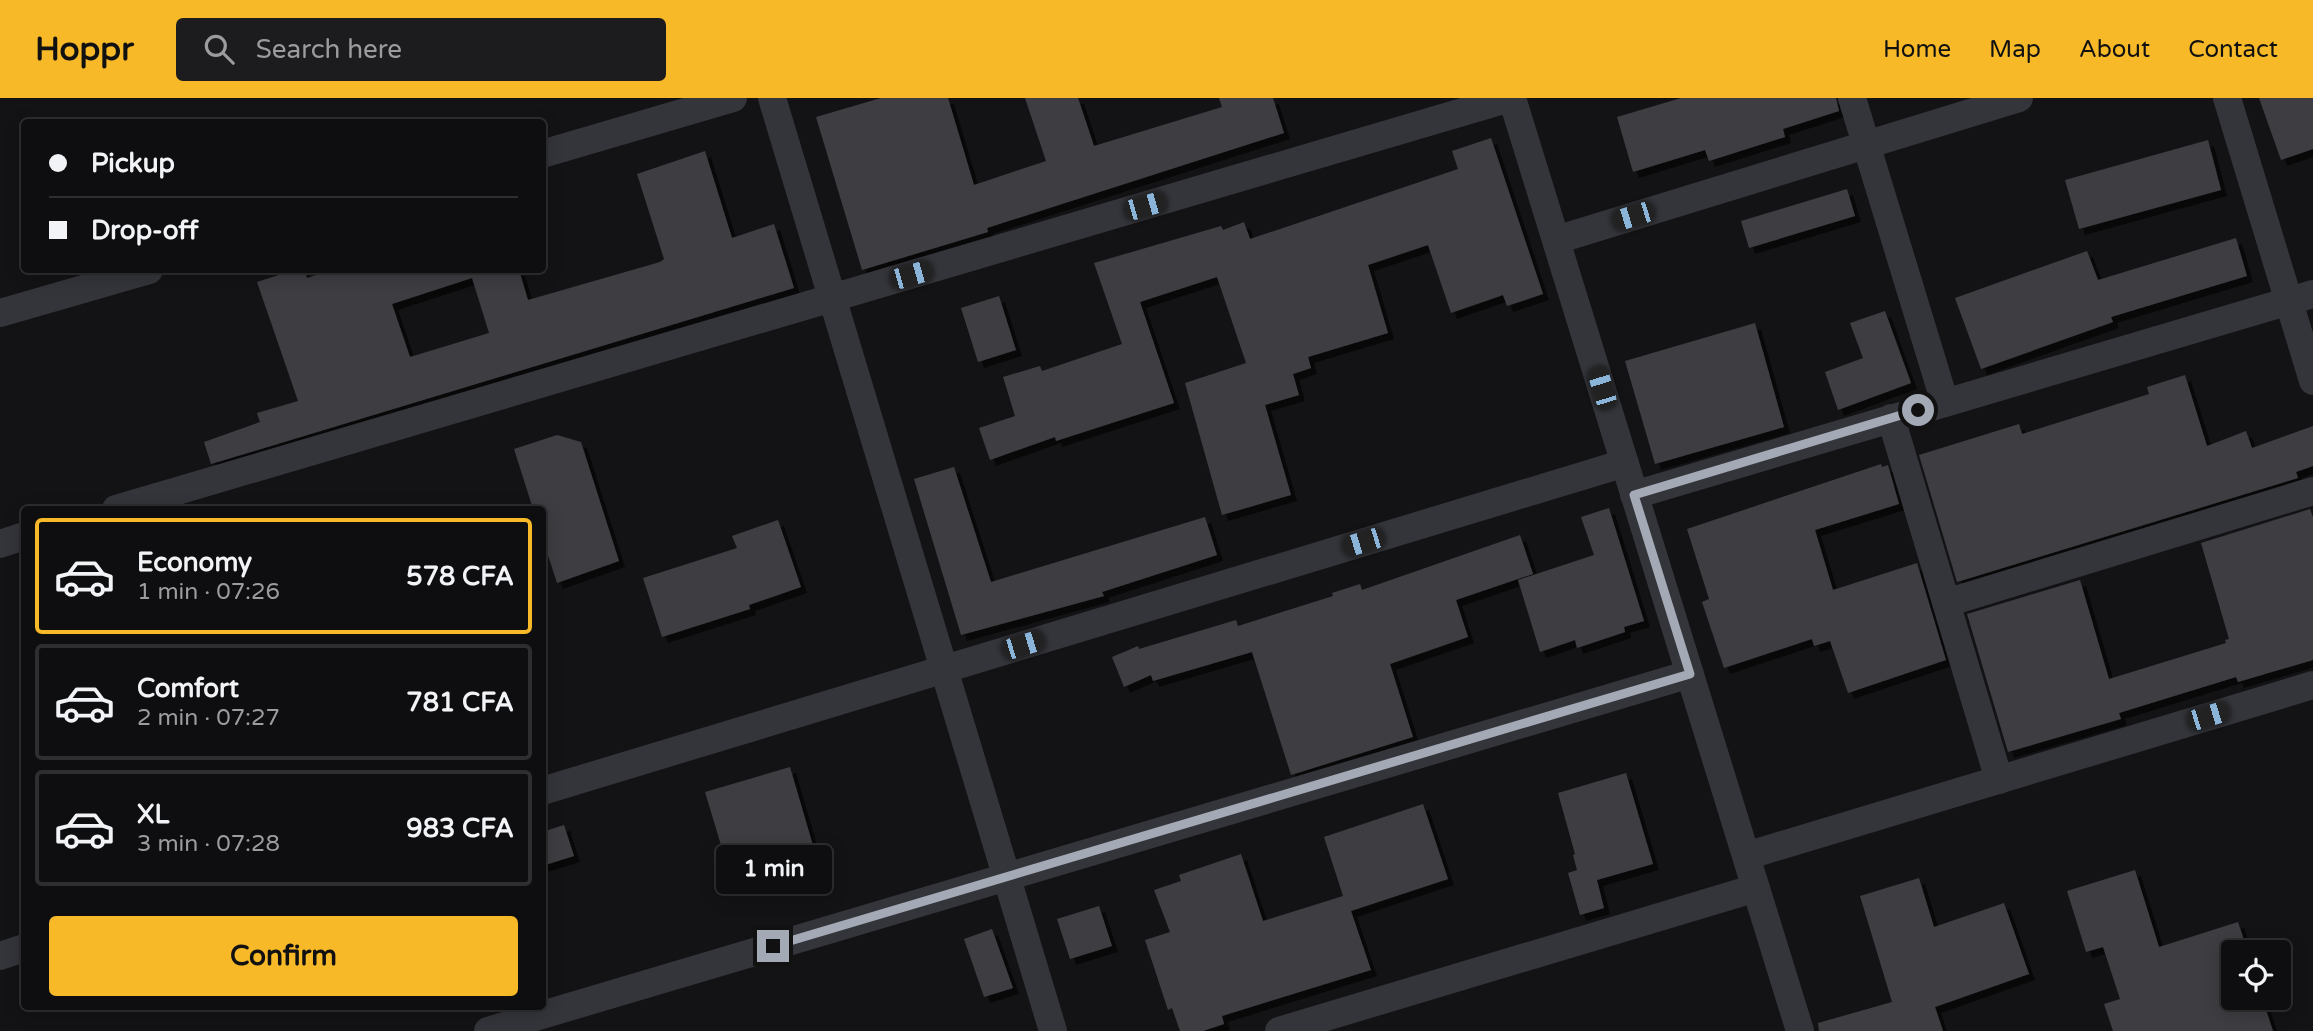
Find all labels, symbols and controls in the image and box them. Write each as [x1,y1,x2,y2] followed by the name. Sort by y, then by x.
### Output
[176,18,666,81] search box
[35,30,134,69] text: Hoppr
[200,30,238,68] icon: search
[256,34,402,65] text: Search here
[1883,35,1951,64] text: Home
[1989,35,2041,64] text: Map
[2079,35,2150,64] text: About
[2188,35,2278,64] text: Contact
[91,148,175,179] text: Pickup
[1122,190,1169,222] car
[1610,200,1657,232] car
[91,215,198,246] text: Drop-off
[888,259,935,291] car
[1586,365,1619,411] car
[1902,394,1934,426] route start
[1340,526,1387,558] car
[53,545,116,608] icon: car
[137,547,252,578] text: Economy
[406,561,514,592] text: 578 CFA
[137,578,280,606] text: 1 min · 07:26
[1000,629,1047,661] car
[53,671,116,734] icon: car
[137,673,239,704] text: Comfort
[406,687,514,718] text: 781 CFA
[2185,700,2232,732] car
[137,704,280,732] text: 2 min · 07:27
[53,797,116,860] icon: car
[137,799,169,830] text: XL
[406,813,514,844] text: 983 CFA
[137,830,280,858] text: 3 min · 07:28
[715,844,831,894] callout: 1 min
[743,855,805,883] text: 1 min
[49,916,518,996] button: Confirm
[757,930,789,962] route end
[2221,940,2291,1010] map controls
[2221,940,2291,1010] button: locate

